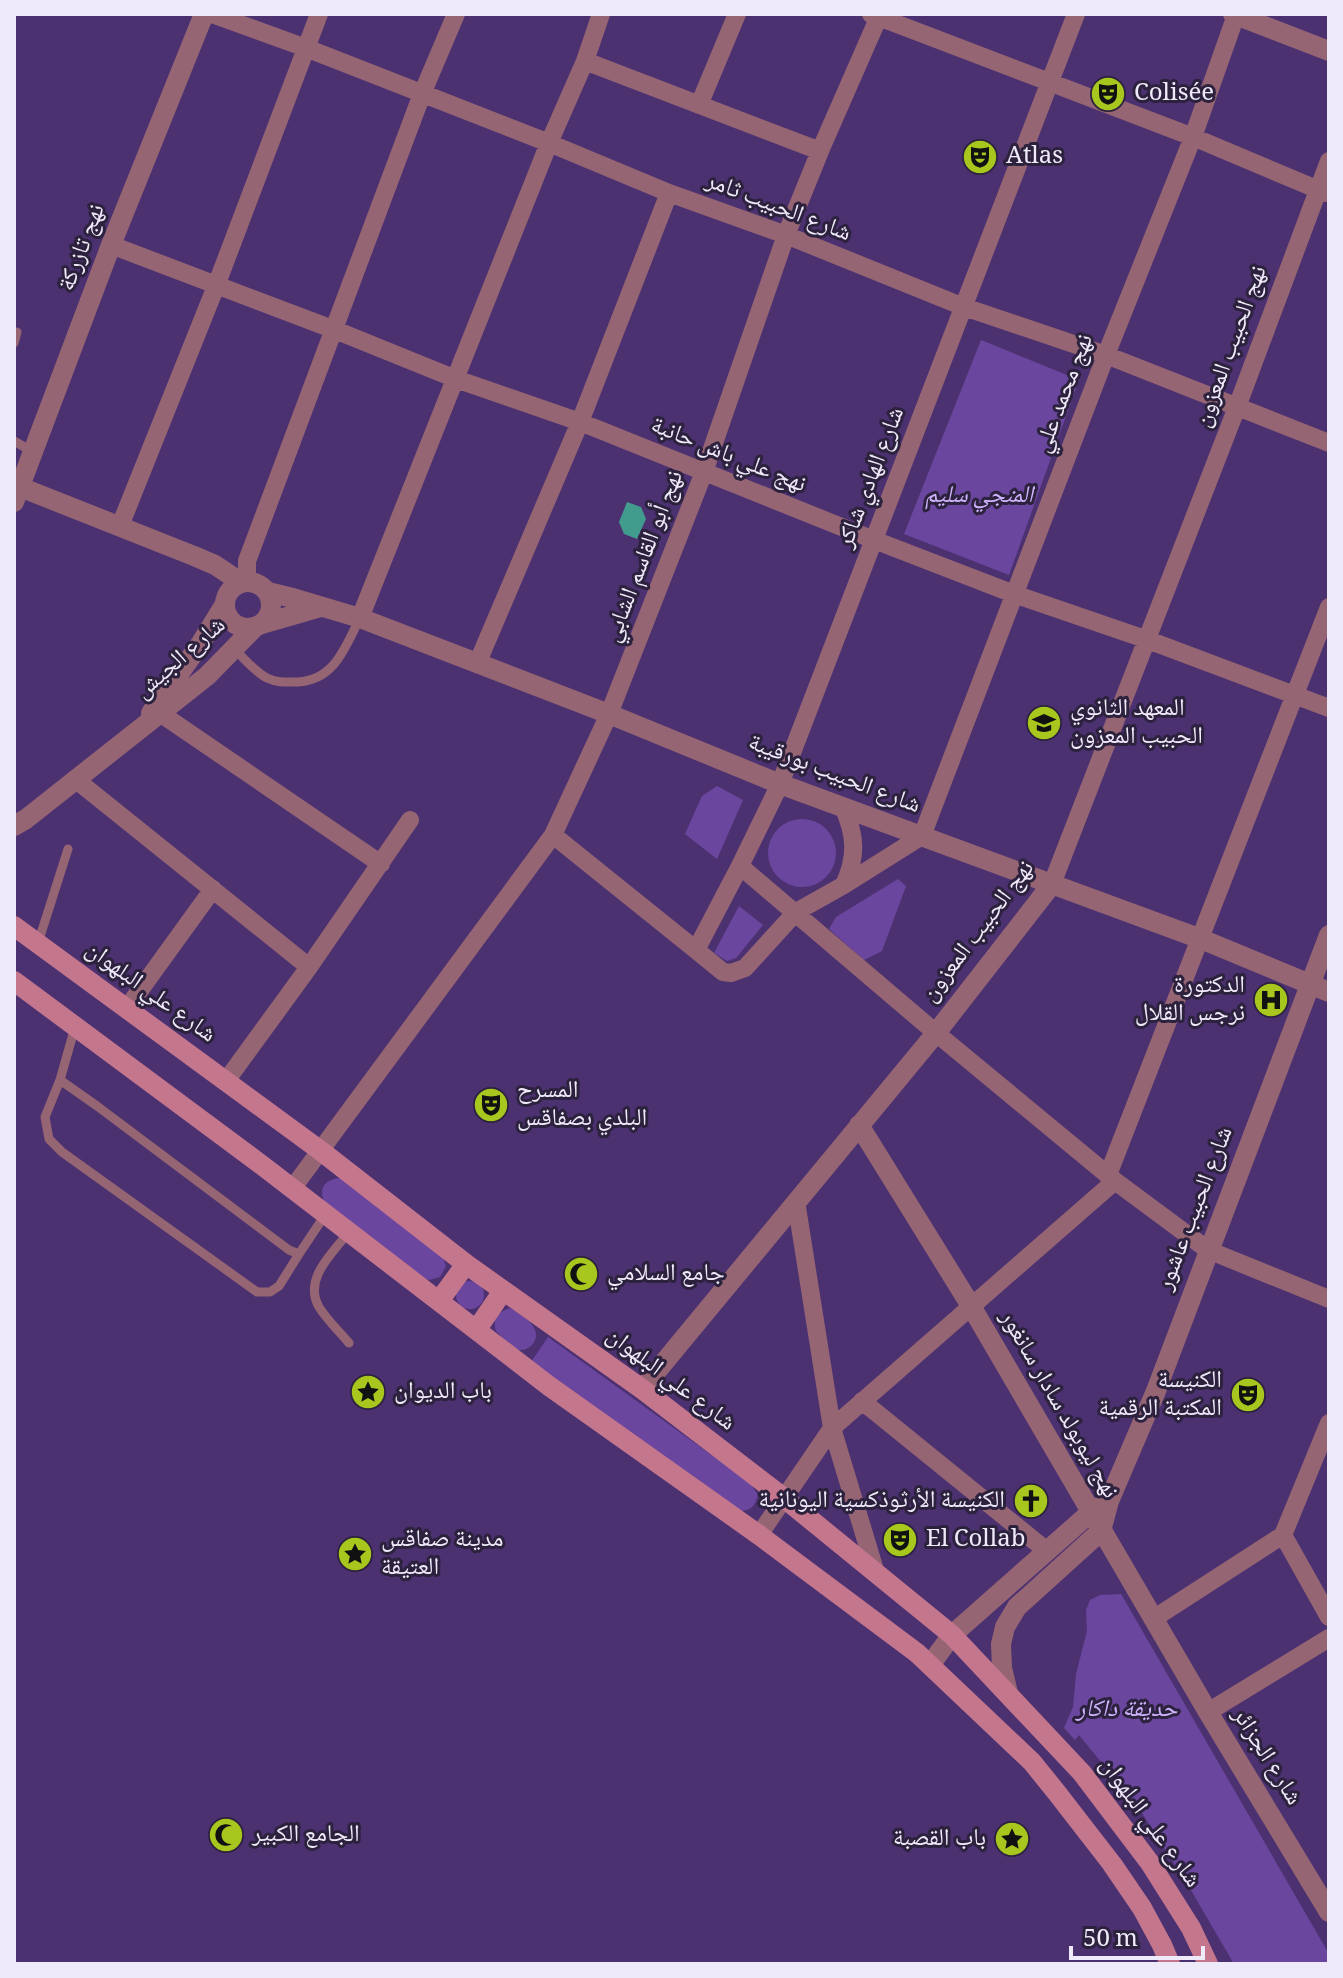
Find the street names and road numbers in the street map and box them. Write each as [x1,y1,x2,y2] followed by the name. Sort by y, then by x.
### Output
[698,161,857,255] street label: شارع الحبيب ثامر
[48,198,118,298] street label: نهج تازركة
[1184,260,1280,434] street label: نهج الحبيب المعزون
[1023,328,1107,460] street label: نهج محمد علي
[826,401,918,556] street label: شارع الهادي شاكر
[644,406,812,506] street label: نهج علي باش حانبة
[593,465,697,649] street label: نهج أبو القاسم الشابي
[126,607,236,711] street label: شارع الجيش
[742,723,926,827] street label: شارع الحبيب بورقيبة
[911,852,1047,1012] street label: نهج الحبيب المعزون
[75,931,225,1055] street label: شارع علي البلهوان
[1146,1121,1246,1298] street label: شارع الحبيب عاشور
[987,1302,1129,1507] street label: نهج ليوبولد سادار سانغور
[596,1317,744,1443] street label: شارع علي البلهوان
[1219,1699,1312,1814] street label: شارع الجزائر
[1087,1748,1211,1898] street label: شارع علي البلهوان

